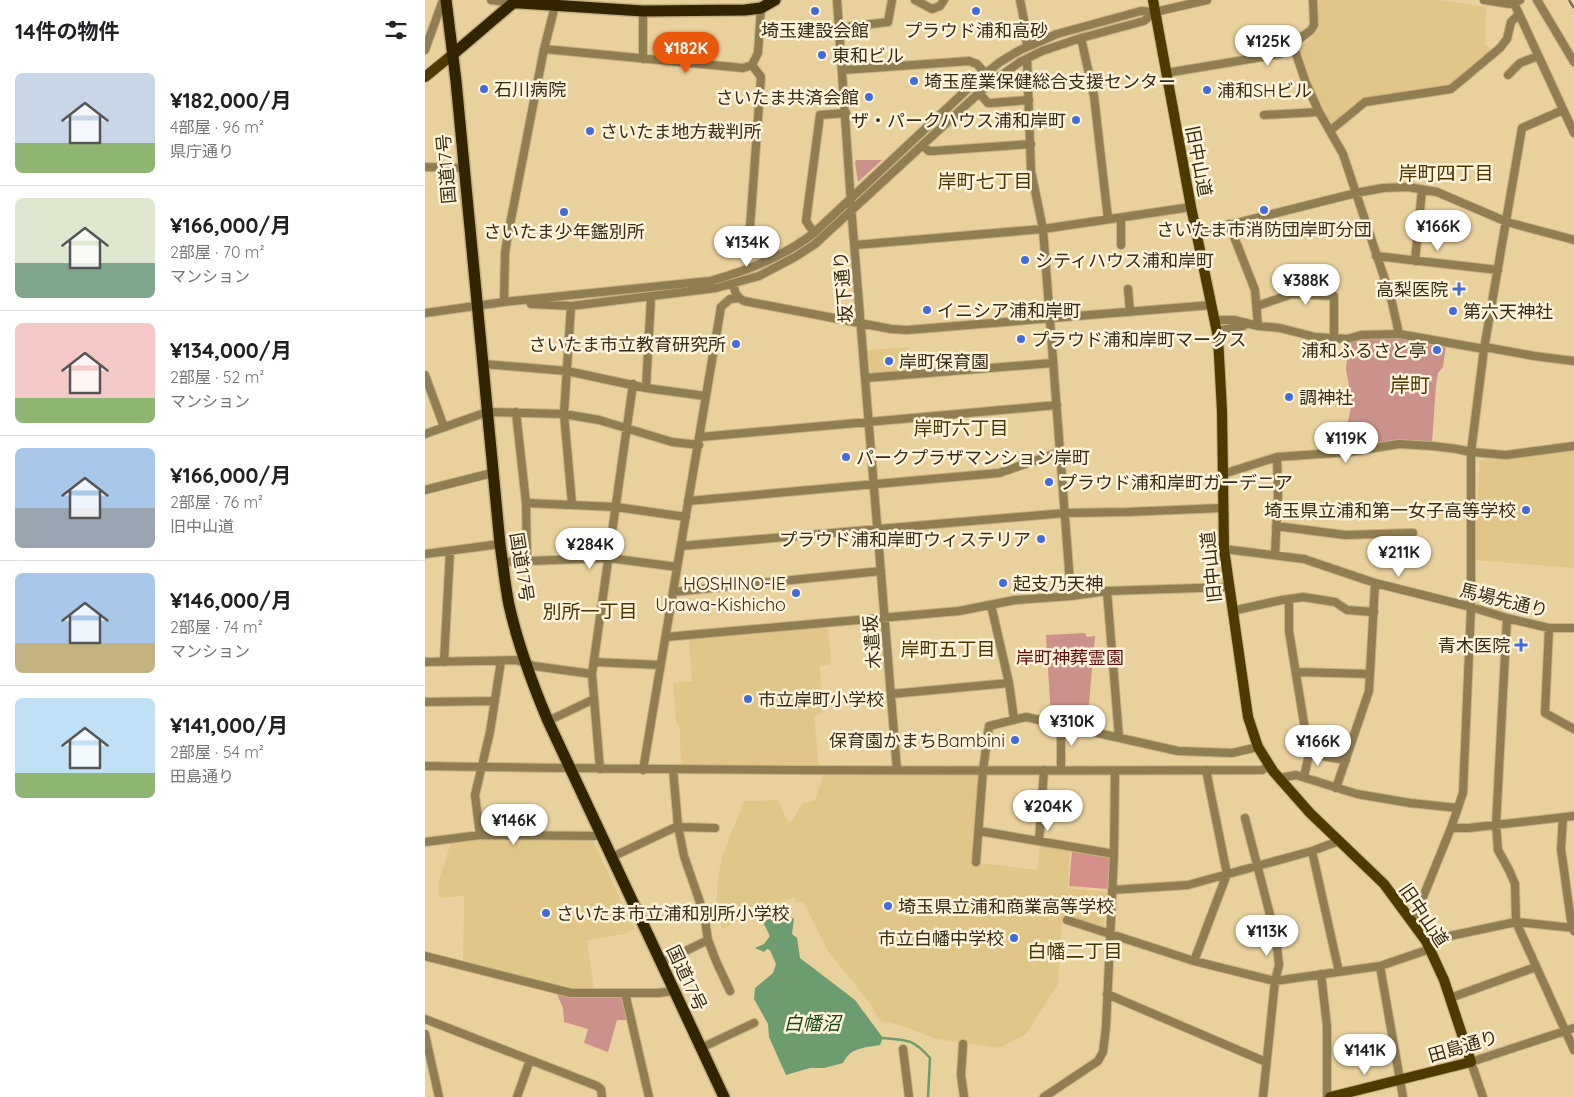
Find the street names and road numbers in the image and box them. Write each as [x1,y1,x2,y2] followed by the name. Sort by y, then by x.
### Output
[1181,123,1217,199] street label: 旧中山道
[431,133,461,205] street label: 国道17号
[828,250,858,324] street label: 坂下通り
[1196,530,1226,604] street label: 旧中山道
[505,531,539,603] street label: 国道17号
[1458,578,1550,622] street label: 馬場先通り
[858,614,886,670] street label: 木遣坂
[1394,879,1454,951] street label: 旧中山道
[662,941,712,1015] street label: 国道17号
[1425,1025,1501,1067] street label: 田島通り

